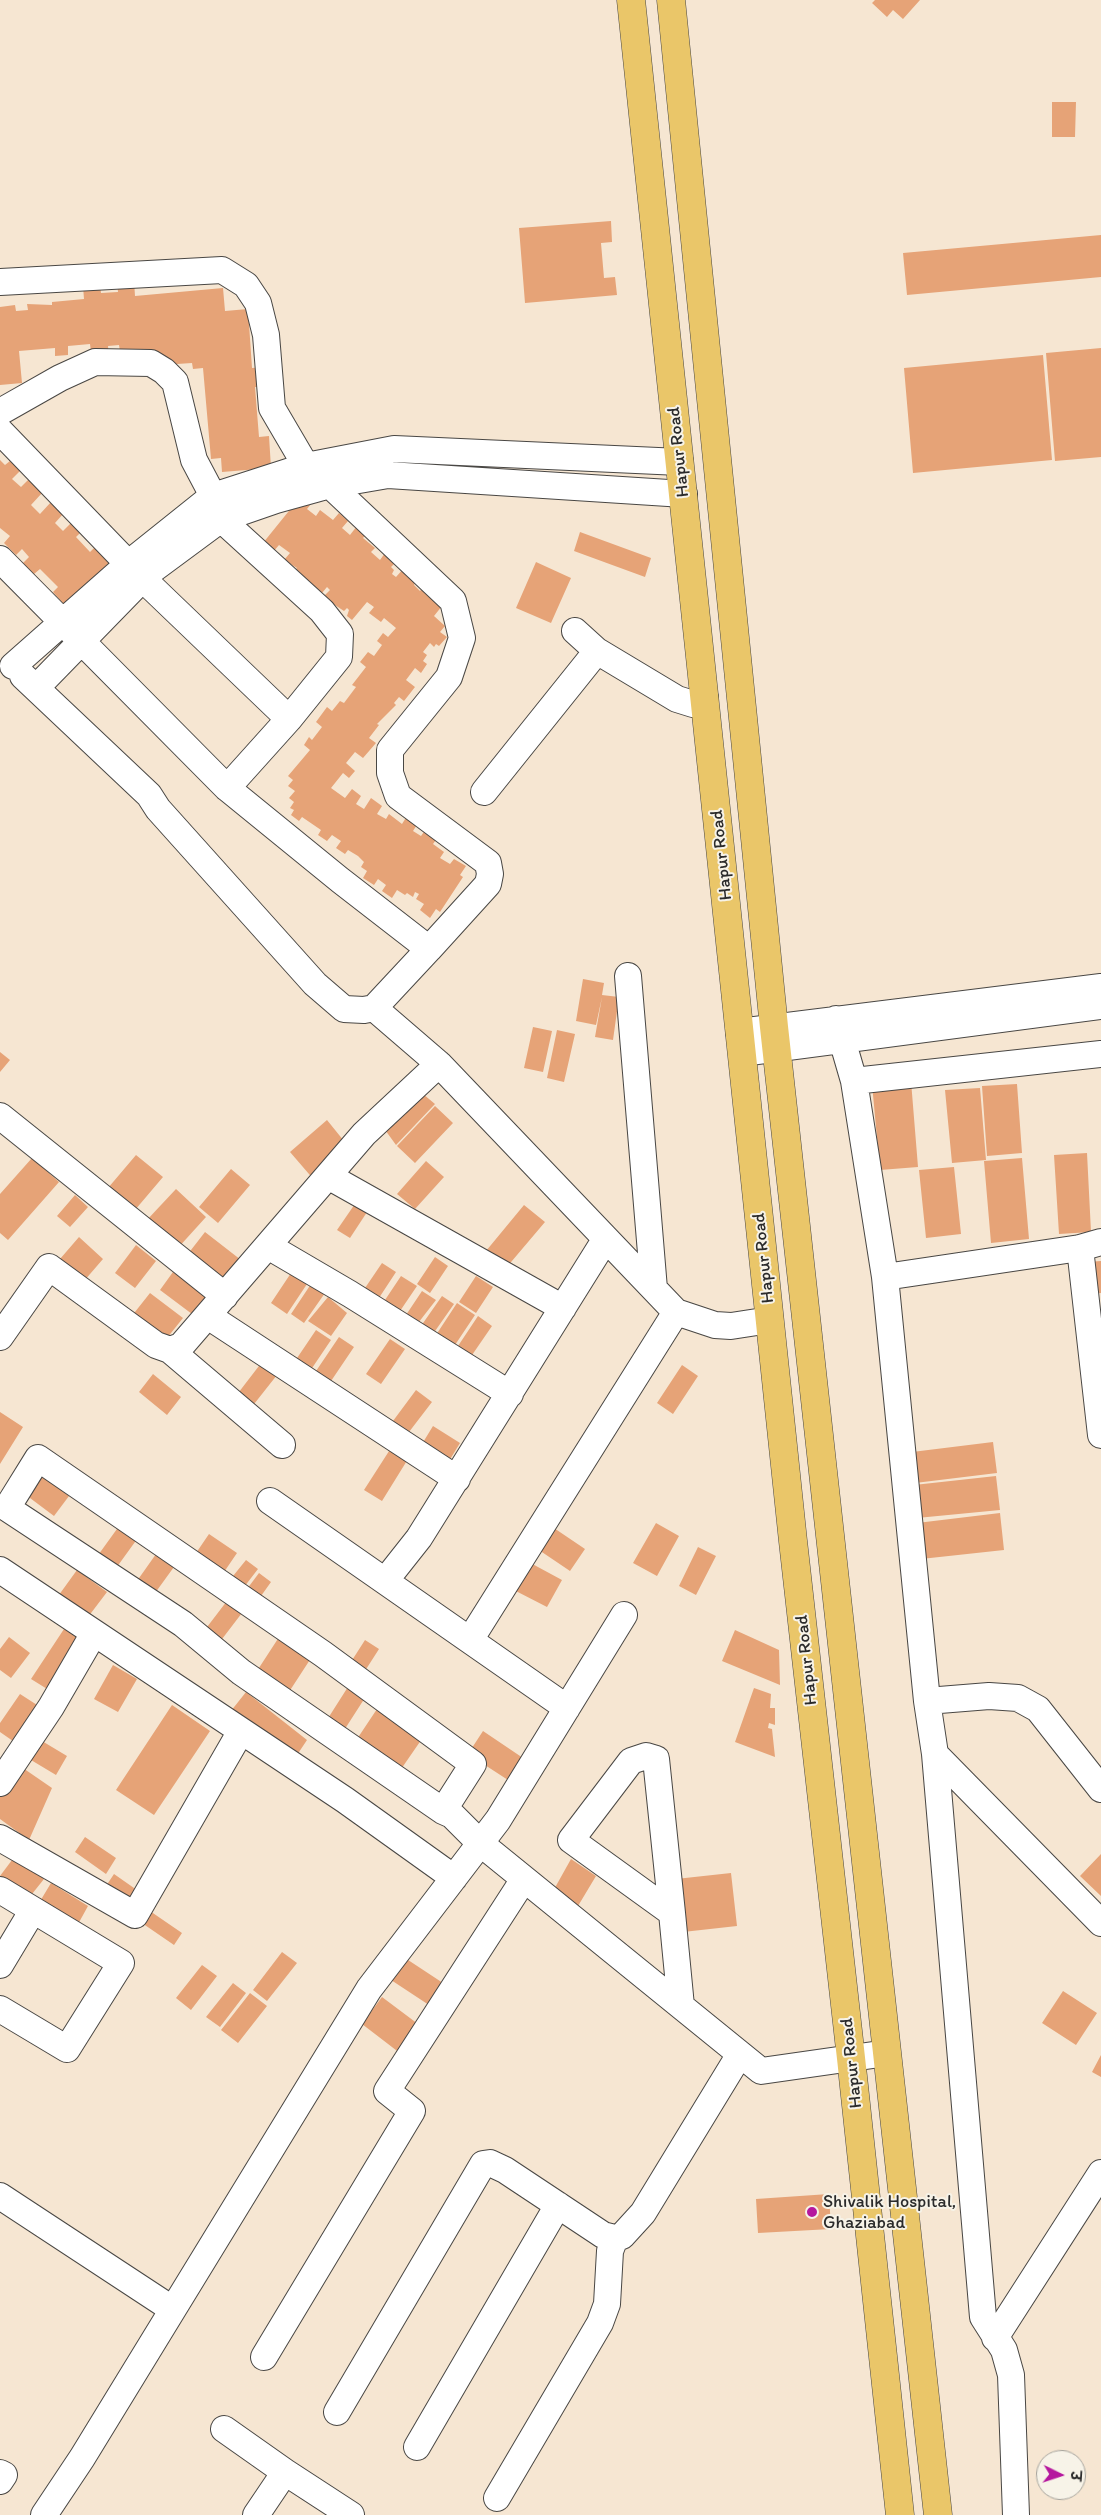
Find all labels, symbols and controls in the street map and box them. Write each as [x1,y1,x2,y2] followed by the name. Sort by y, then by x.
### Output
[664,406,694,498] street label: Hapur Road
[707,809,737,901] street label: Hapur Road
[749,1212,779,1304] street label: Hapur Road
[792,1614,822,1706] street label: Hapur Road
[837,2017,867,2109] street label: Hapur Road
[823,2191,956,2234] place label: Shivalik Hospital, Ghaziabad
[805,2205,819,2219] marker: Shivalik Hospital, Ghaziabad
[1036,2450,1086,2500] north arrow
[1067,2471,1084,2481] text: उ

